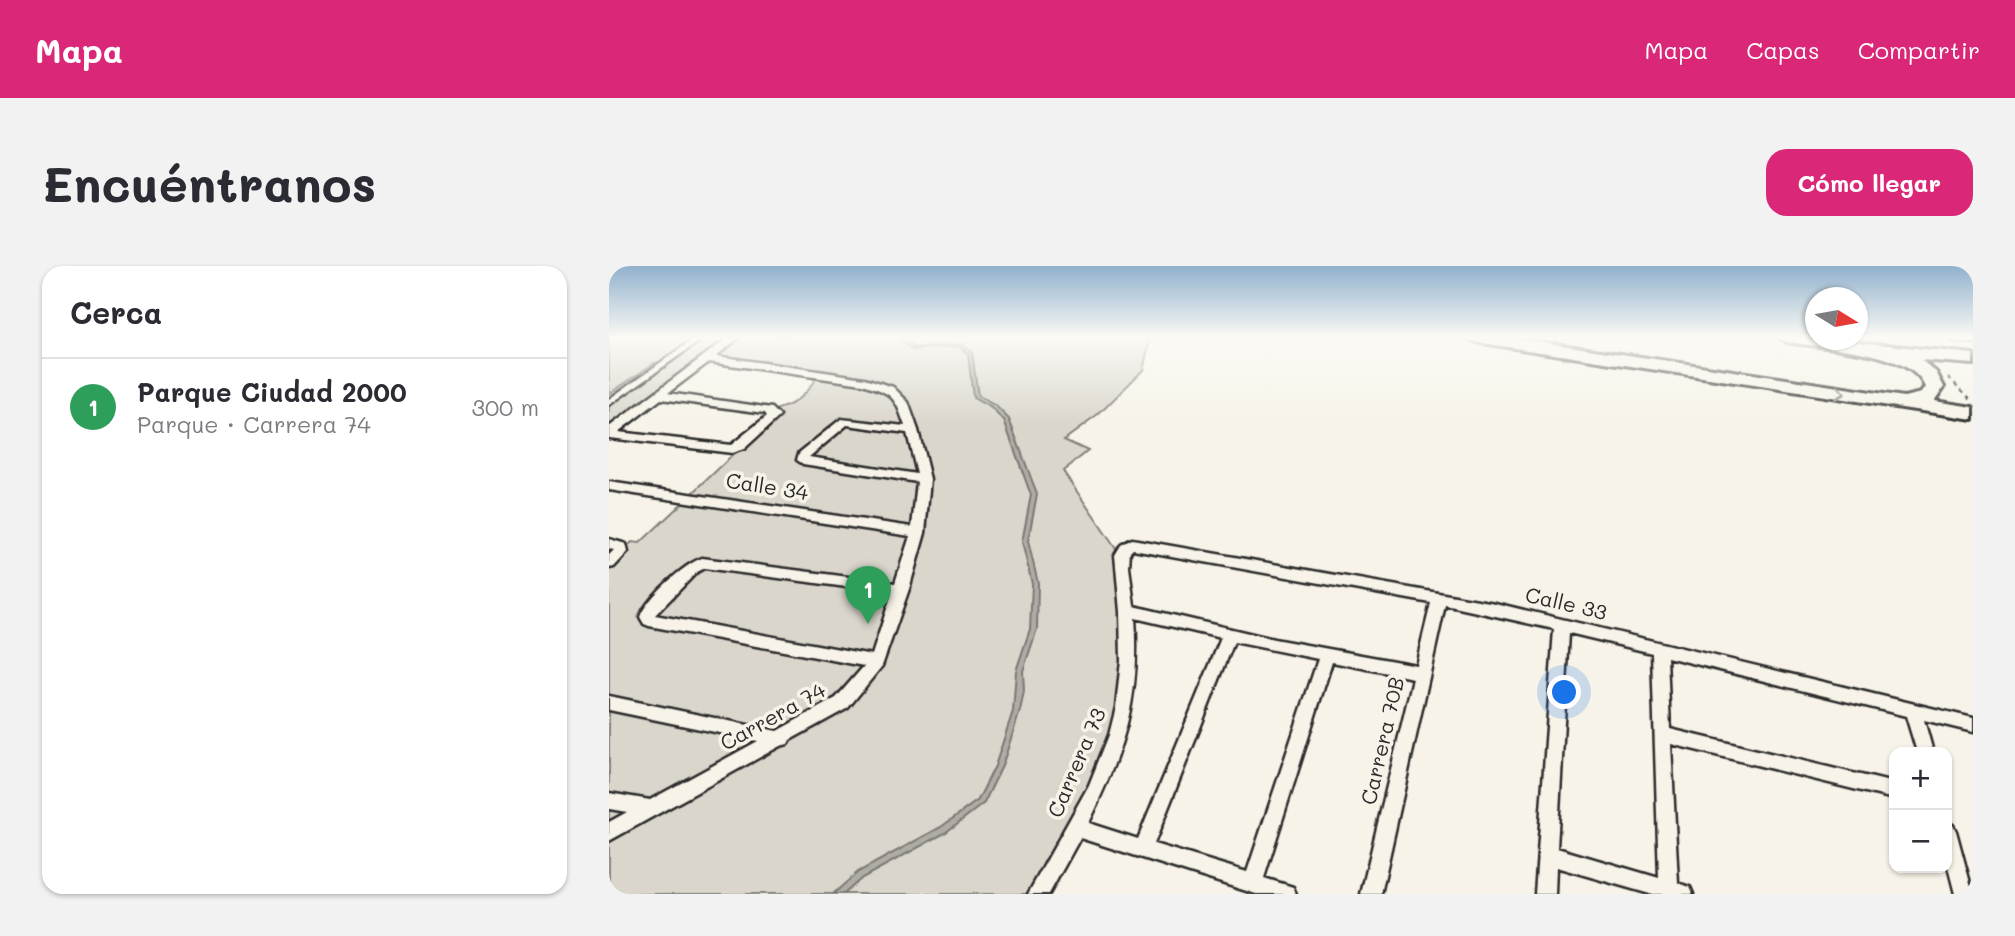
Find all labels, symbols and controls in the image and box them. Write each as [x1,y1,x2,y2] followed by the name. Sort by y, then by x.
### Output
[35,28,123,71] text: Mapa
[1644,34,1708,65] text: Mapa
[1746,34,1820,65] text: Capas
[1858,34,1980,65] text: Compartir
[1766,149,1973,216] button: Cómo llegar
[42,151,376,214] text: Encuéntranos
[1805,287,1868,350] north arrow
[70,292,162,332] text: Cerca
[137,375,407,409] text: Parque Ciudad 2000
[1834,385,1846,400] one-way arrow
[88,392,98,422] text: 1
[471,392,539,422] text: 300 m
[137,409,371,439] text: Parque · Carrera 74
[724,466,811,505] street label: Calle 34
[845,566,891,624] pin: 1
[1523,580,1610,625] street label: Calle 33
[1354,674,1409,807] street label: Carrera 70B
[715,675,830,756] street label: Carrera 74
[1547,675,1581,709] your location
[1040,704,1111,821] street label: Carrera 73
[1889,747,1952,873] map controls
[1889,747,1952,810] button: +
[1889,810,1952,873] button: −

